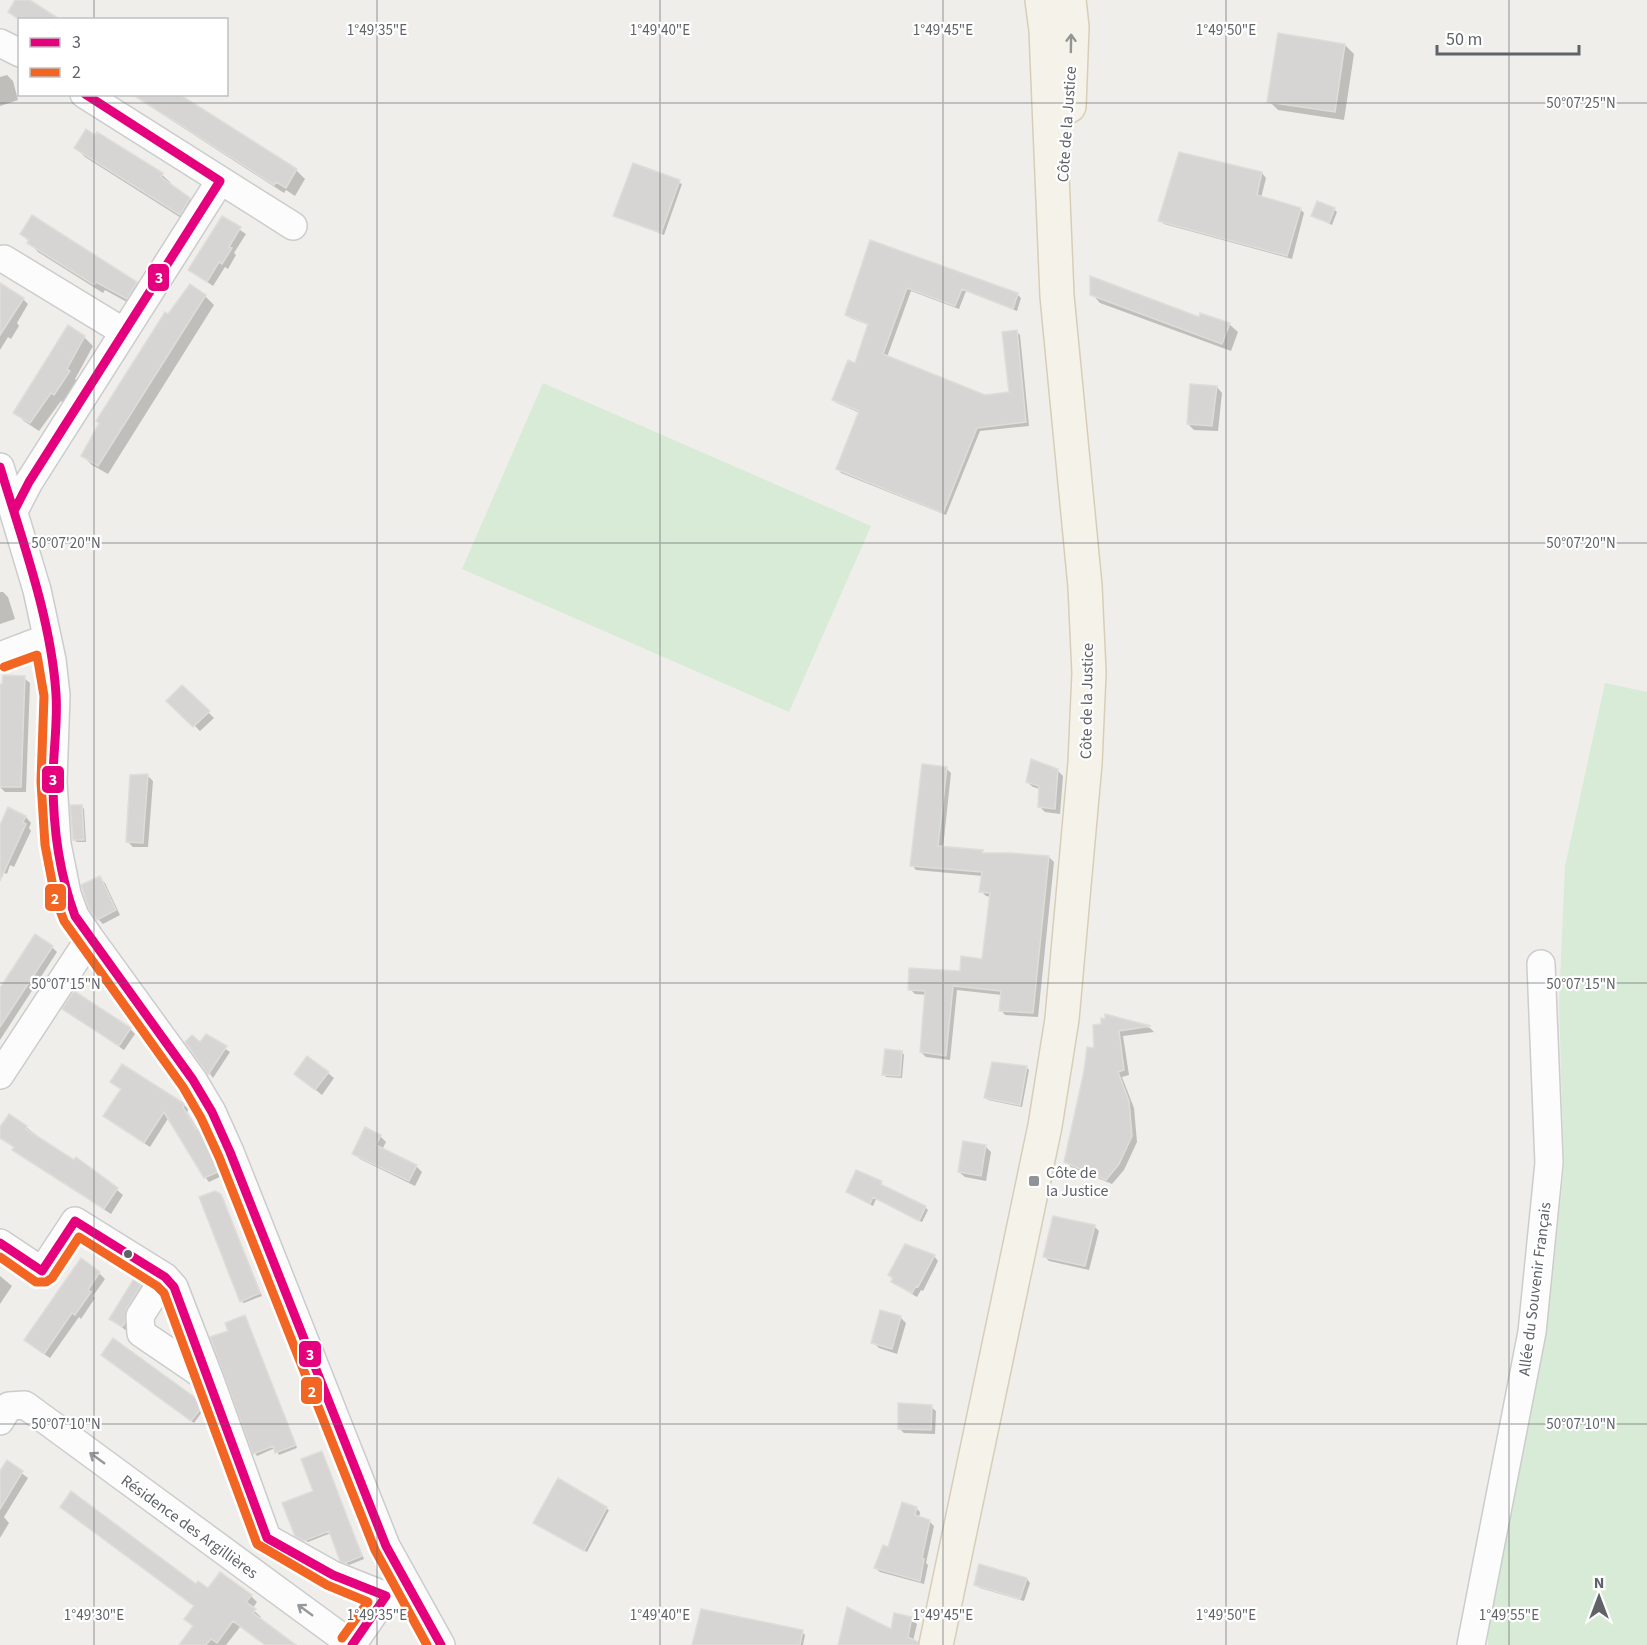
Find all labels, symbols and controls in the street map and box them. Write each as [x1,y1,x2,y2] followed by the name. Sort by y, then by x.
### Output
[18,18,228,96] legend
[1437,18,1580,56] scale bar
[347,20,407,41] text: 1°49'35"E
[630,20,690,41] text: 1°49'40"E
[913,20,973,41] text: 1°49'45"E
[1196,20,1256,41] text: 1°49'50"E
[1446,27,1482,52] text: 50 m
[72,30,81,55] text: 3
[1065,34,1077,54] one-way arrow
[72,60,81,85] text: 2
[1052,65,1082,183] street label: Côte de la Justice
[1546,93,1616,114] text: 50°07'25"N
[147,263,170,292] line badge: 3
[155,267,163,289] text: 3
[31,533,101,554] text: 50°07'20"N
[1546,533,1616,554] text: 50°07'20"N
[1075,643,1099,759] street label: Côte de la Justice
[41,765,65,794] line badge: 3
[49,769,57,791] text: 3
[44,883,67,912] line badge: 2
[51,888,59,910] text: 2
[31,974,101,995] text: 50°07'15"N
[1546,974,1616,995] text: 50°07'15"N
[1046,1162,1108,1202] place label: Côte de la Justice
[1027,1174,1041,1188] marker: Côte de la Justice
[1513,1201,1557,1377] street label: Allée du Souvenir Français
[122,1248,134,1260] unlabelled marker
[298,1340,322,1368] line badge: 3
[306,1344,314,1366] text: 3
[300,1376,323,1405] line badge: 2
[308,1381,316,1403] text: 2
[31,1414,101,1435] text: 50°07'10"N
[1546,1414,1616,1435] text: 50°07'10"N
[89,1452,105,1464] one-way arrow
[117,1470,262,1584] street label: Résidence des Argillières
[1569,1567,1629,1627] north arrow
[1594,1572,1604,1594] text: N
[298,1604,314,1616] one-way arrow
[64,1605,124,1626] text: 1°49'30"E
[347,1605,407,1626] text: 1°49'35"E
[630,1605,690,1626] text: 1°49'40"E
[913,1605,973,1626] text: 1°49'45"E
[1196,1605,1256,1626] text: 1°49'50"E
[1479,1605,1539,1626] text: 1°49'55"E

